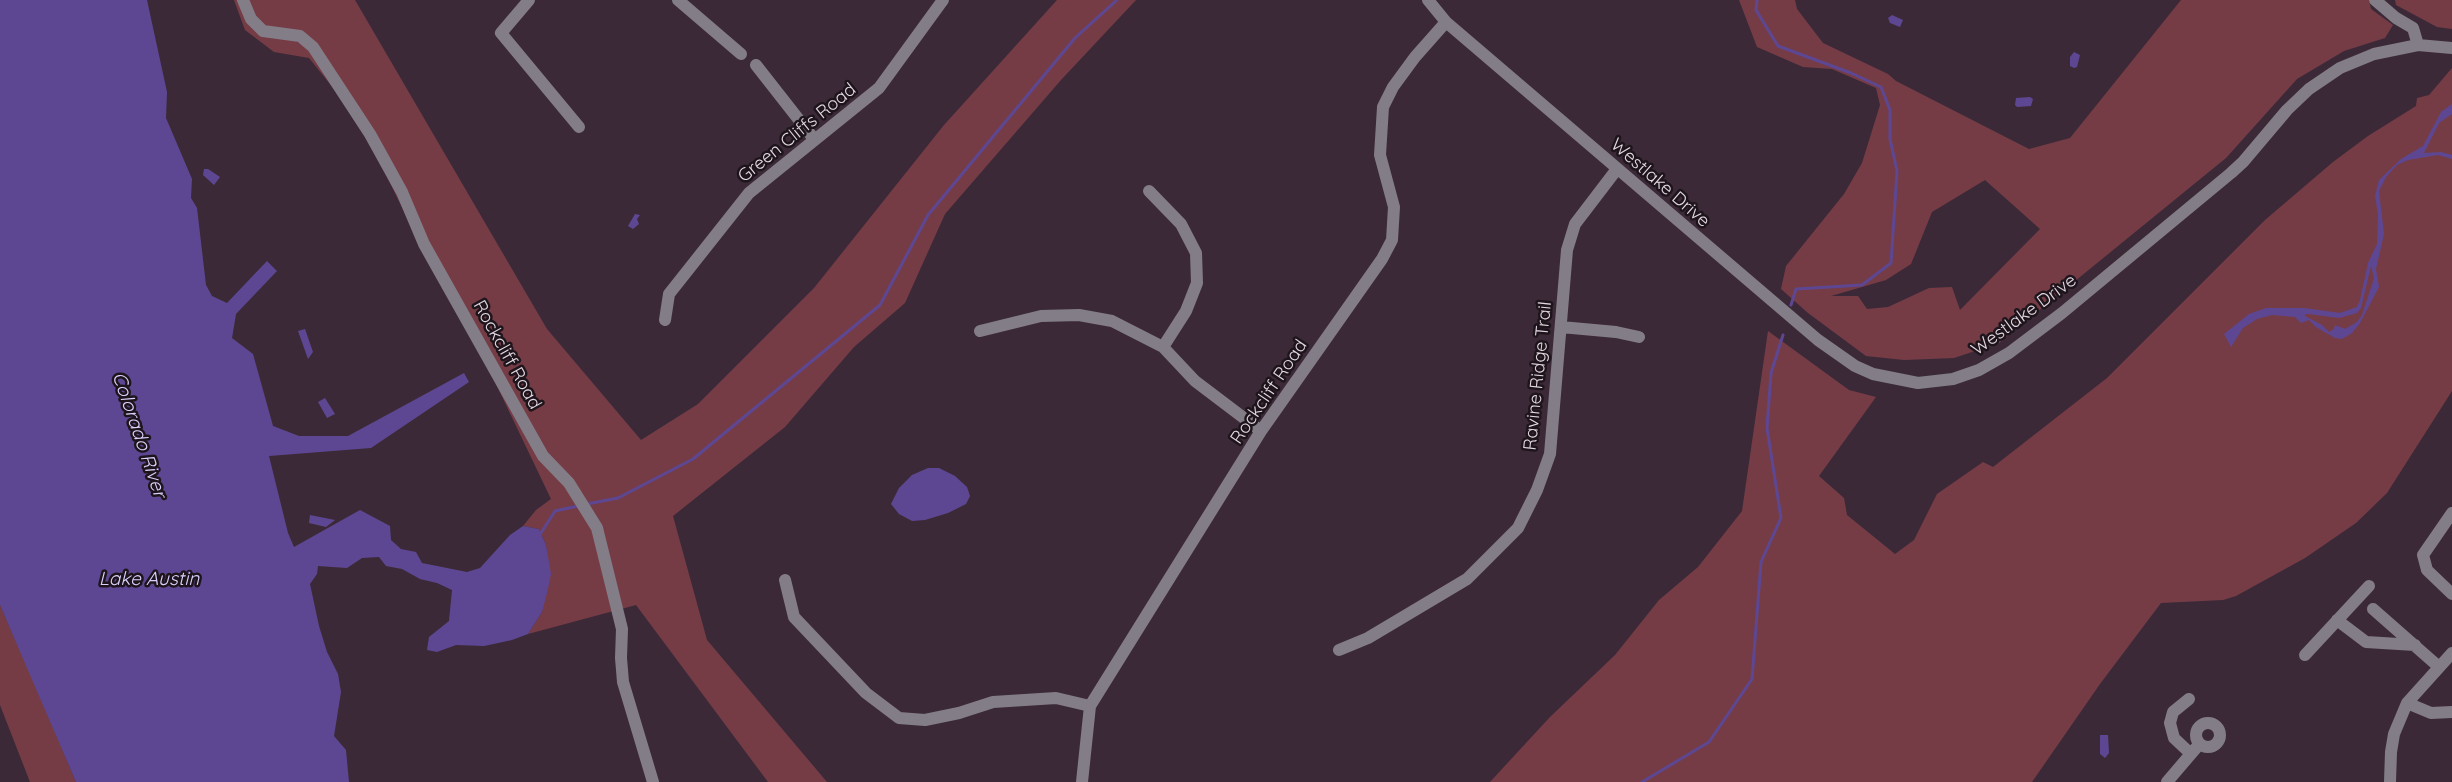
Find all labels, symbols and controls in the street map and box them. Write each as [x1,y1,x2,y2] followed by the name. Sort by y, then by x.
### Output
[734,79,860,187] street label: Green Cliffs Road
[1606,134,1714,232] street label: Westlake Drive
[1967,270,2081,360] street label: Westlake Drive
[468,297,546,413] street label: Rockcliff Road
[1519,300,1557,452] street label: Ravine Ridge Trail
[1226,336,1312,448] street label: Rockcliff Road
[107,369,171,501] water label: Colorado River
[99,568,199,590] water label: Lake Austin

